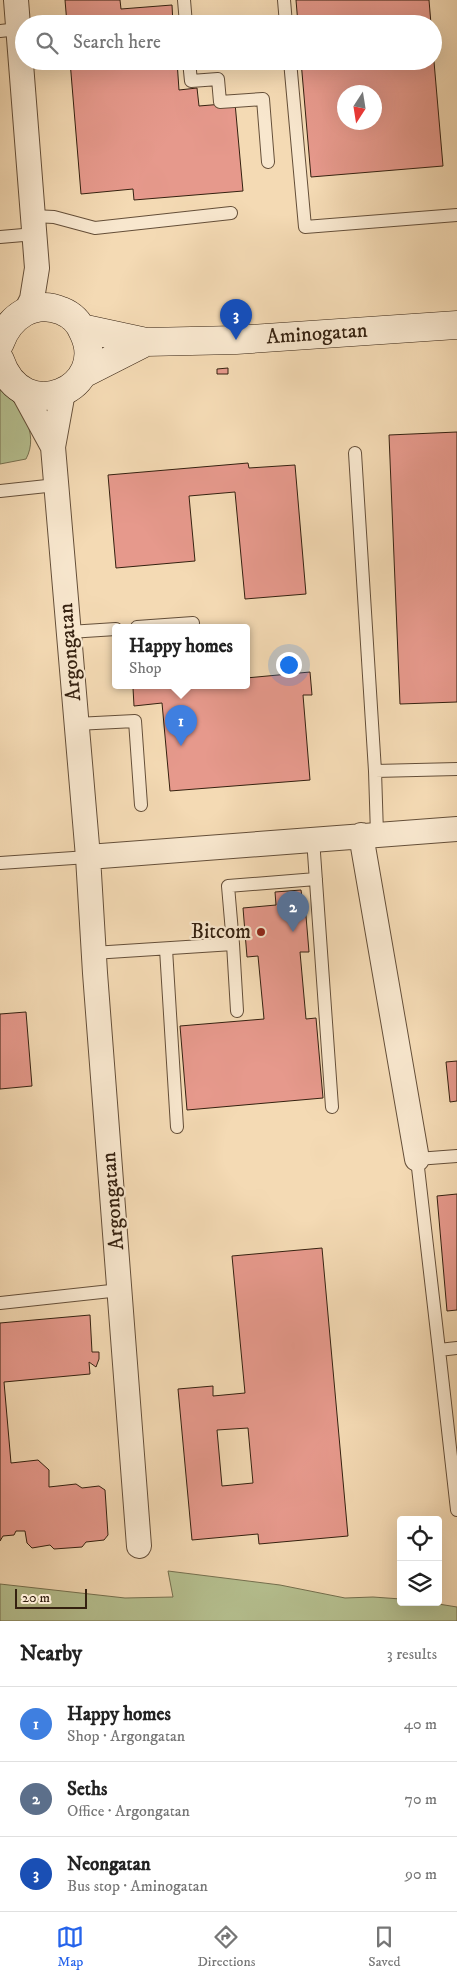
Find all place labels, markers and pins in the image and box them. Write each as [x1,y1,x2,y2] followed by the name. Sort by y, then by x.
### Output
[220,299,252,340] pin: 3
[165,705,197,746] pin: 1
[277,891,309,932] pin: 2
[191,919,251,945] place label: Bitcom
[255,926,267,938] marker: Bitcom

